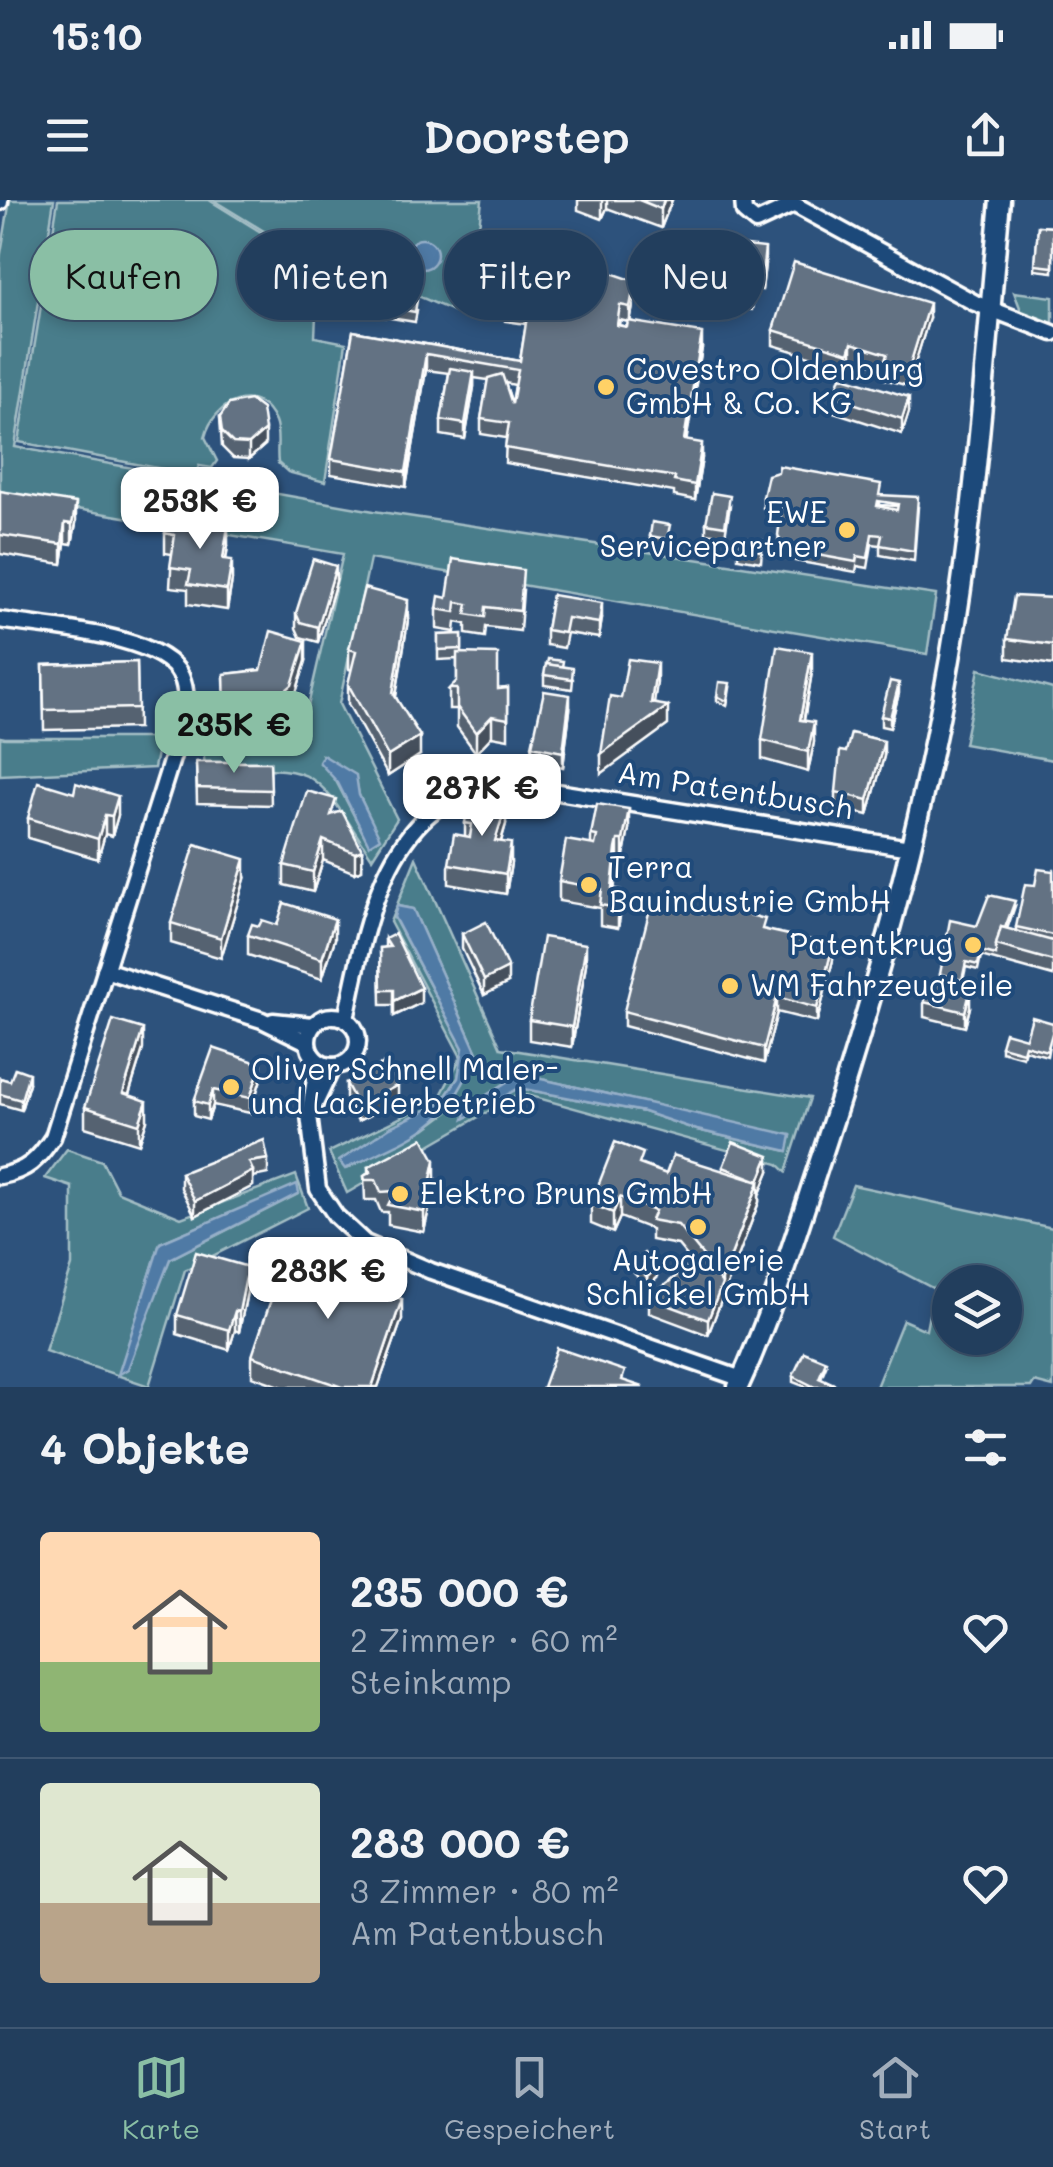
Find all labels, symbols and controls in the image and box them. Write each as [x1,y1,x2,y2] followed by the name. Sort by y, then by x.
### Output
[50,10,142,60] text: 15:10
[423,106,630,164] text: Doorstep
[40,108,95,163] icon: menu
[958,108,1013,163] icon: share
[30,230,217,320] chip: Kaufen
[237,230,424,320] chip: Mieten
[444,230,607,320] chip: Filter
[627,230,764,320] chip: Neu
[626,348,923,422] place label: Covestro Oldenburg GmbH & Co. KG
[595,376,617,398] marker: Covestro Oldenburg GmbH & Co. KG
[119,467,281,552] pin: 253K €
[143,478,257,520] text: 253K €
[600,491,827,565] place label: EWE Servicepartner
[836,519,858,541] marker: EWE Servicepartner
[153,691,315,776] pin: 235K €
[177,702,291,744] text: 235K €
[615,751,856,827] street label: Am Patentbusch
[401,754,563,839] pin: 287K €
[425,765,539,807] text: 287K €
[609,846,891,920] place label: Terra Bauindustrie GmbH
[578,874,600,896] marker: Terra Bauindustrie GmbH
[790,923,953,963] place label: Patentkrug
[962,934,984,956] marker: Patentkrug
[750,964,1013,1004] place label: WM Fahrzeugteile
[719,975,741,997] marker: WM Fahrzeugteile
[251,1048,558,1122] place label: Oliver Schnell Maler- und Lackierbetrieb
[220,1076,242,1098] marker: Oliver Schnell Maler- und Lackierbetrieb
[420,1172,712,1212] place label: Elektro Bruns GmbH
[389,1183,411,1205] marker: Elektro Bruns GmbH
[687,1216,709,1238] marker: Autogalerie Schlickel GmbH
[247,1237,409,1322] pin: 283K €
[586,1239,810,1313] place label: Autogalerie Schlickel GmbH
[270,1248,386,1290] text: 283K €
[932,1265,1022,1355] map controls
[932,1265,1022,1355] button: layers
[40,1420,250,1475] text: 4 Objekte
[958,1420,1013,1475] icon: filters
[350,1563,569,1618] text: 235 000 €
[120,1572,240,1692] icon: home
[958,1605,1013,1660] icon: heart
[350,1618,618,1660] text: 2 Zimmer · 60 m²
[350,1660,512,1702] text: Steinkamp
[350,1814,570,1869] text: 283 000 €
[120,1823,240,1943] icon: home
[958,1856,1013,1911] icon: heart
[350,1869,619,1911] text: 3 Zimmer · 80 m²
[350,1911,603,1953] text: Am Patentbusch
[122,2050,200,2146] tab: Karte
[444,2050,615,2146] tab: Gespeichert
[859,2050,931,2146] tab: Start

